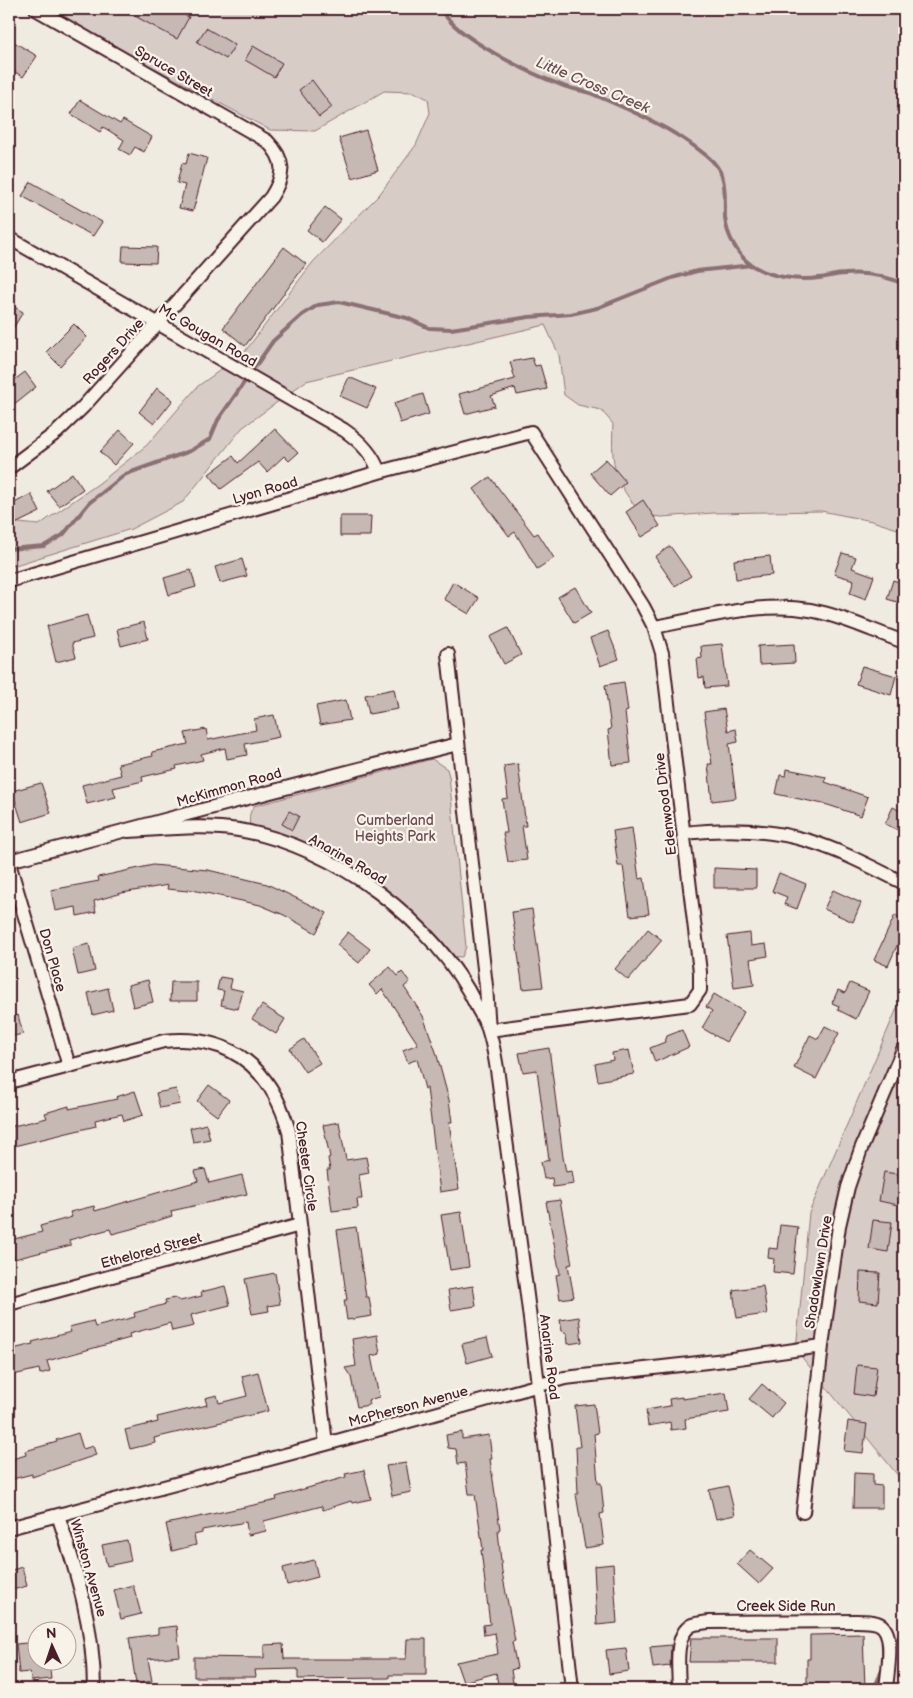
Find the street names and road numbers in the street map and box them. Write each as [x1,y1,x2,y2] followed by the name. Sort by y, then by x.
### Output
[132,42,216,101] street label: Spruce Street
[155,300,260,371] street label: Mc Gougan Road
[79,315,147,388] street label: Rogers Drive
[231,473,300,508] street label: Lyon Road
[651,752,680,856] street label: Edenwood Drive
[175,764,284,811] street label: McKimmon Road
[306,830,389,888] street label: Anarine Road
[35,926,70,994] street label: Don Place
[292,1120,321,1212] street label: Chester Circle
[801,1214,836,1330] street label: Shadowlawn Drive
[99,1229,204,1272] street label: Ethelored Street
[536,1313,563,1401] street label: Anarine Road
[347,1382,470,1431] street label: McPherson Avenue
[66,1517,111,1619] street label: Winston Avenue
[736,1598,836,1615] street label: Creek Side Run

